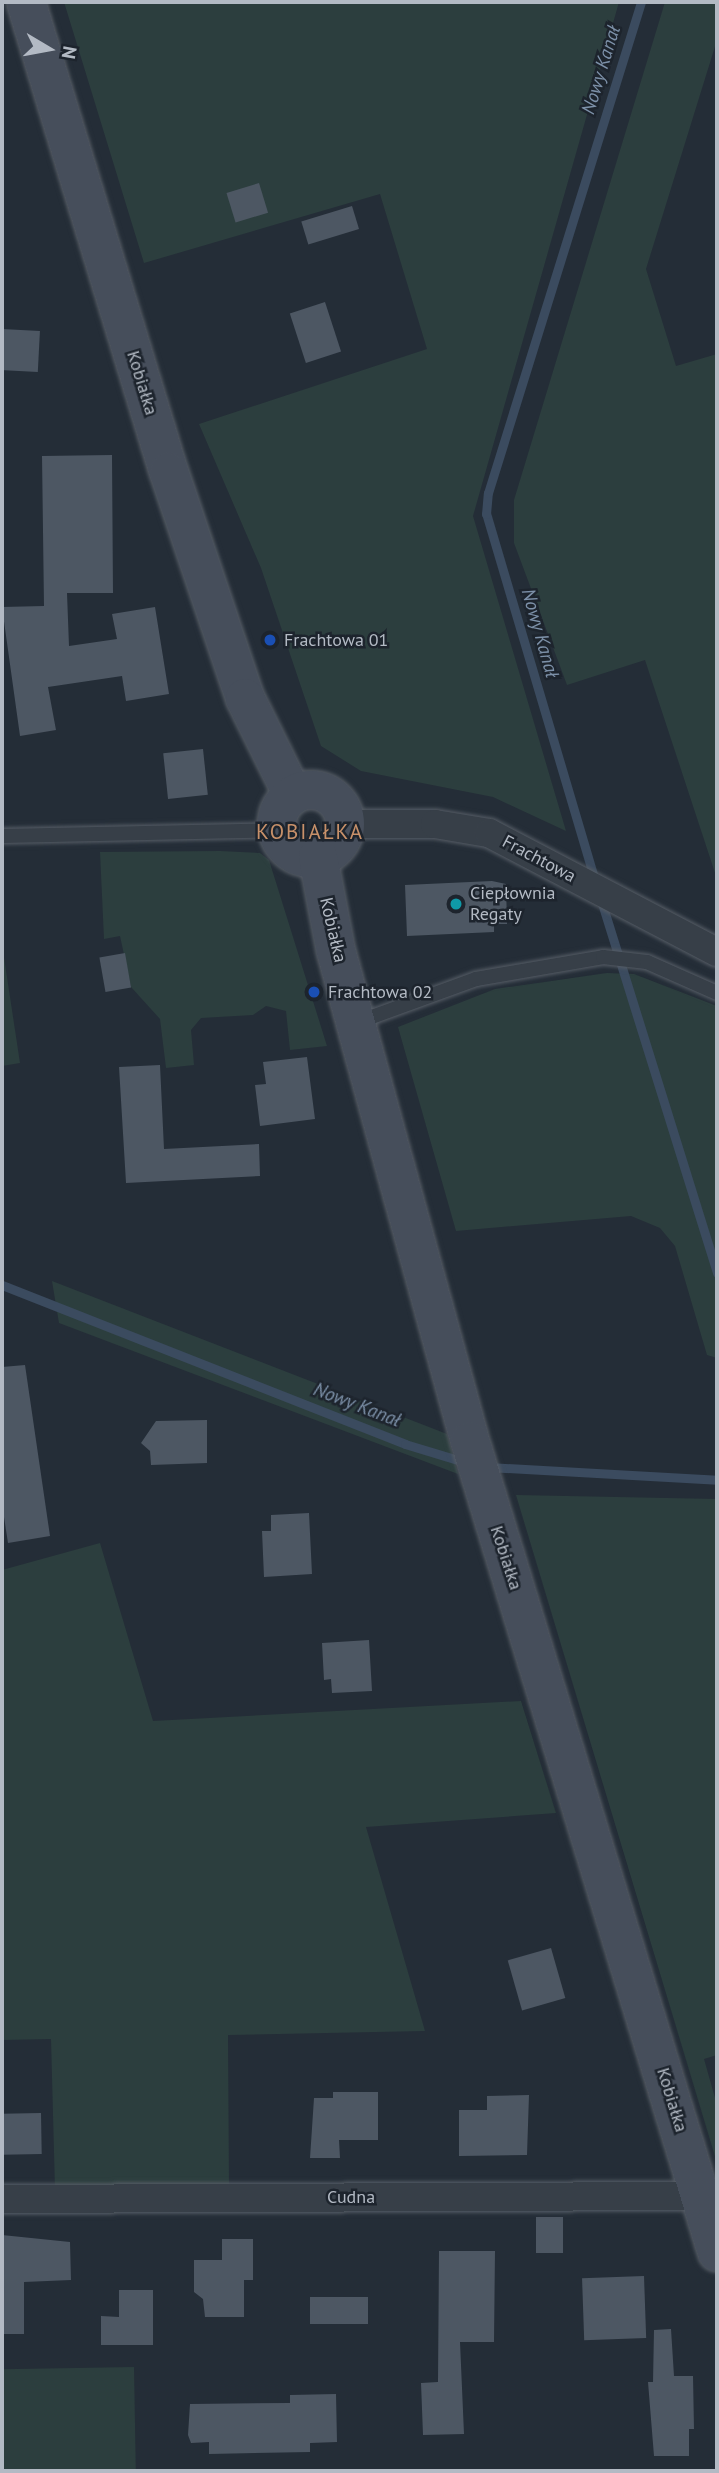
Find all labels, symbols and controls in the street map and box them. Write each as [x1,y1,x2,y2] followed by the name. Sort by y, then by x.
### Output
[14,14,84,84] north arrow
[577,23,625,117] water label: Nowy Kanał
[57,44,83,61] text: N
[122,348,162,418] street label: Kobiałka
[516,586,564,680] water label: Nowy Kanał
[284,629,388,651] place label: Frachtowa 01
[262,632,278,648] marker: Frachtowa 01
[257,819,363,845] district label: KOBIAŁKA
[499,831,579,887] street label: Frachtowa
[470,883,556,926] place label: Ciepłownia Regaty
[315,895,351,965] street label: Kobiałka
[448,896,464,912] marker: Ciepłownia Regaty
[328,981,432,1003] place label: Frachtowa 02
[306,984,322,1000] marker: Frachtowa 02
[310,1378,404,1432] water label: Nowy Kanał
[486,1523,526,1593] street label: Kobiałka
[652,2065,692,2135] street label: Kobiałka
[327,2186,375,2208] street label: Cudna

